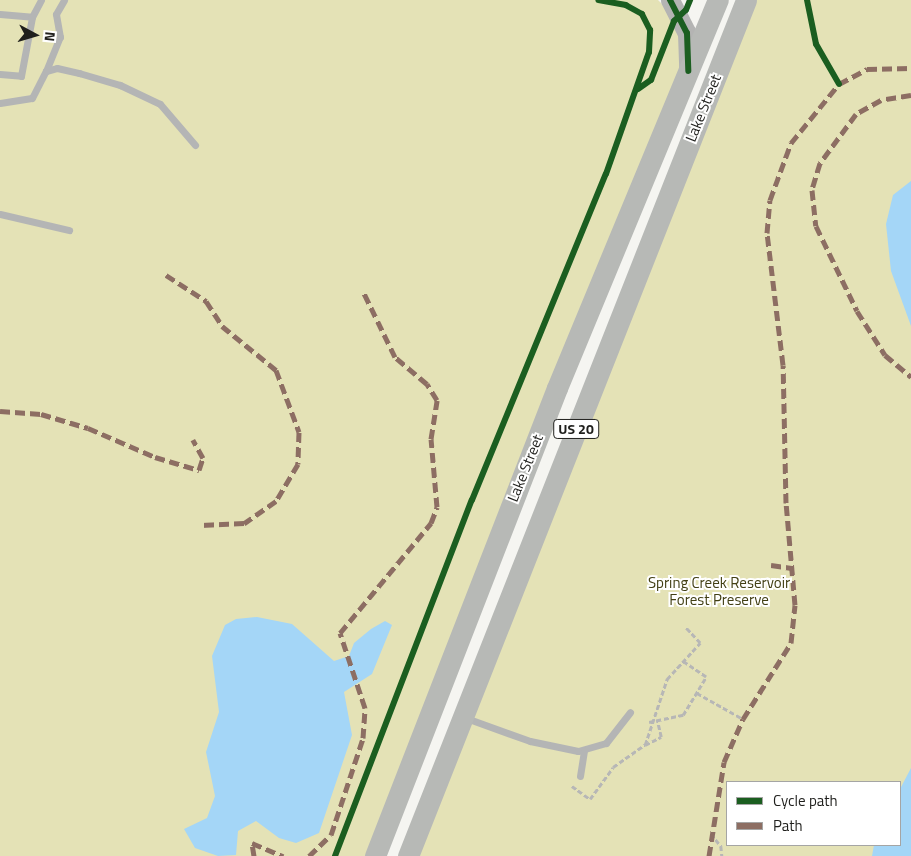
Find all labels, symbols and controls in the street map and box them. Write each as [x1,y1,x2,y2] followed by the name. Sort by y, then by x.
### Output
[10,10,60,60] north arrow
[39,31,61,43] text: N
[681,72,725,144] street label: Lake Street
[552,418,600,440] road number: US 20
[503,432,547,504] street label: Lake Street
[648,573,790,608] park label: Spring Creek Reservoir Forest Preserve
[726,781,901,846] legend
[773,789,838,812] text: Cycle path
[773,814,803,837] text: Path

